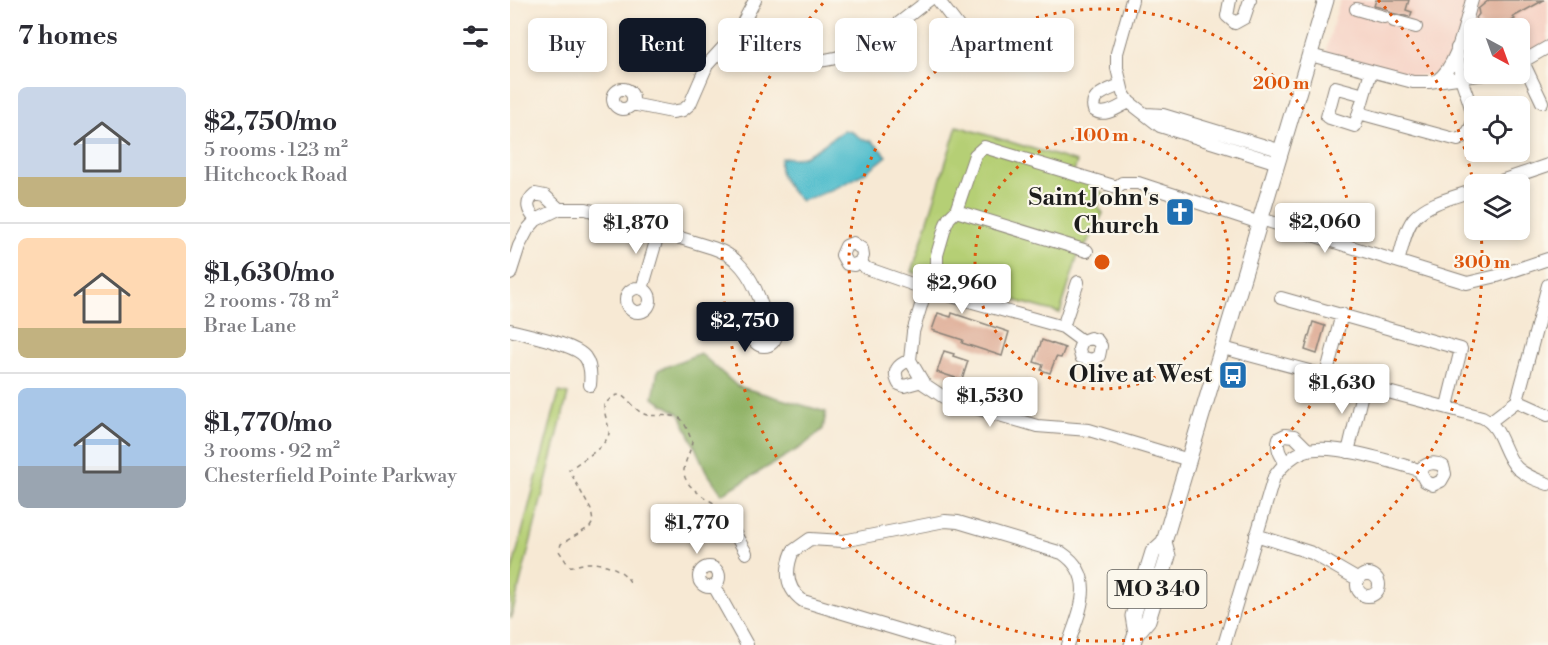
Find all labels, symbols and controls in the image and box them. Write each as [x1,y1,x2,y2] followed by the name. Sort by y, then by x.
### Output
[528,18,607,72] chip: Buy
[619,18,706,72] chip: Rent
[718,18,823,72] chip: Filters
[835,18,917,72] chip: New
[929,18,1074,72] chip: Apartment
[1464,18,1530,84] north arrow
[1464,18,1530,240] map controls
[18,20,118,52] text: 7 homes
[459,20,492,53] icon: filters
[1253,72,1310,95] text: 200 m
[1464,96,1530,162] button: locate
[204,106,337,138] text: $2,750/mo
[66,111,138,183] icon: home
[1075,124,1129,147] text: 100 m
[204,138,348,163] text: 5 rooms · 123 m²
[204,163,347,188] text: Hitchcock Road
[1464,174,1530,240] button: layers
[1028,183,1159,241] place label: Saint John's Church
[1164,196,1196,228] church icon: Saint John's Church
[1276,203,1374,254] pin: $2,060
[587,204,685,255] pin: $1,870
[1289,210,1361,235] text: $2,060
[603,211,669,236] text: $1,870
[1454,251,1511,274] text: 300 m
[1092,252,1112,272] centre of rings
[204,257,335,289] text: $1,630/mo
[66,262,138,334] icon: home
[913,264,1011,315] pin: $2,960
[927,271,997,296] text: $2,960
[204,289,339,314] text: 2 rooms · 78 m²
[696,302,794,353] pin: $2,750
[711,309,779,334] text: $2,750
[204,314,296,339] text: Brae Lane
[1217,359,1249,391] bus stop icon: Olive at West
[1069,360,1212,390] place label: Olive at West
[1293,364,1391,415] pin: $1,630
[1308,371,1376,396] text: $1,630
[941,377,1039,428] pin: $1,530
[957,384,1023,409] text: $1,530
[204,407,333,439] text: $1,770/mo
[66,412,138,484] icon: home
[204,439,340,464] text: 3 rooms · 92 m²
[204,464,457,489] text: Chesterfield Pointe Parkway
[648,504,746,555] pin: $1,770
[664,511,730,536] text: $1,770
[1108,570,1206,608] road number: MO 340

